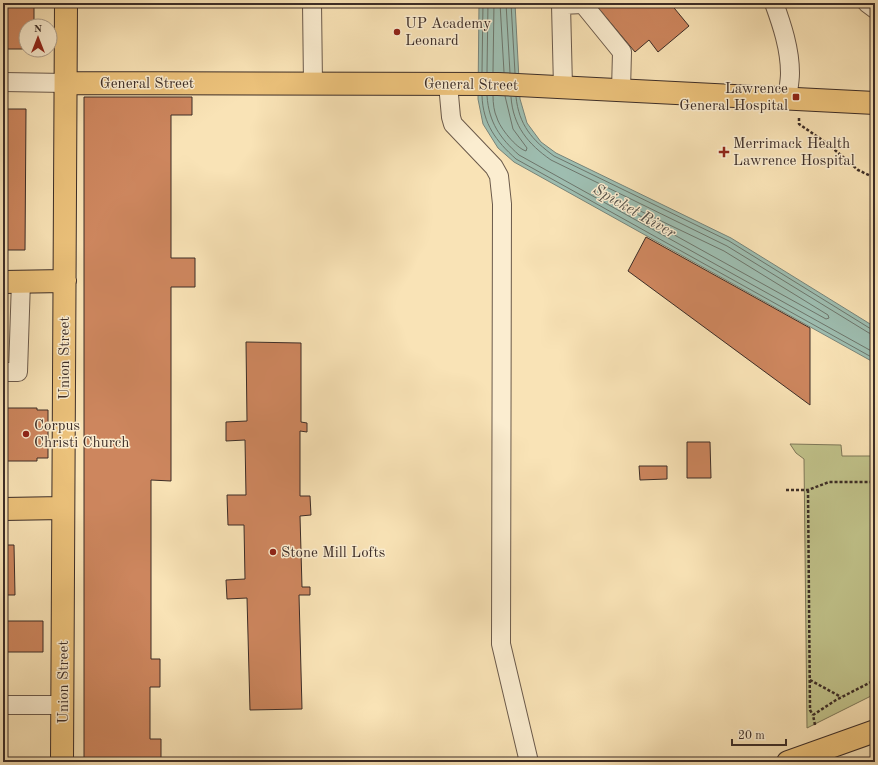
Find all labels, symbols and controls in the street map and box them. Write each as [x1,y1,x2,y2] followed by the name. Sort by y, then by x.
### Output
[405,17,491,49] place label: UP Academy Leonard
[18,18,58,58] north arrow
[34,24,43,35] text: N
[392,27,402,37] marker: UP Academy Leonard
[100,77,194,92] street label: General Street
[424,77,518,94] street label: General Street
[679,82,788,114] place label: Lawrence General Hospital
[791,92,801,102] marker: Lawrence General Hospital
[733,137,855,169] place label: Merrimack Health Lawrence Hospital
[718,146,730,158] marker: Merrimack Health Lawrence Hospital
[590,182,679,242] water label: Spicket River
[58,316,73,400] street label: Union Street
[34,419,130,451] place label: Corpus Christi Church
[21,429,31,439] marker: Corpus Christi Church
[281,546,385,561] place label: Stone Mill Lofts
[268,547,278,557] marker: Stone Mill Lofts
[57,640,72,724] street label: Union Street
[732,721,786,747] scale bar
[738,730,765,742] text: 20 m

